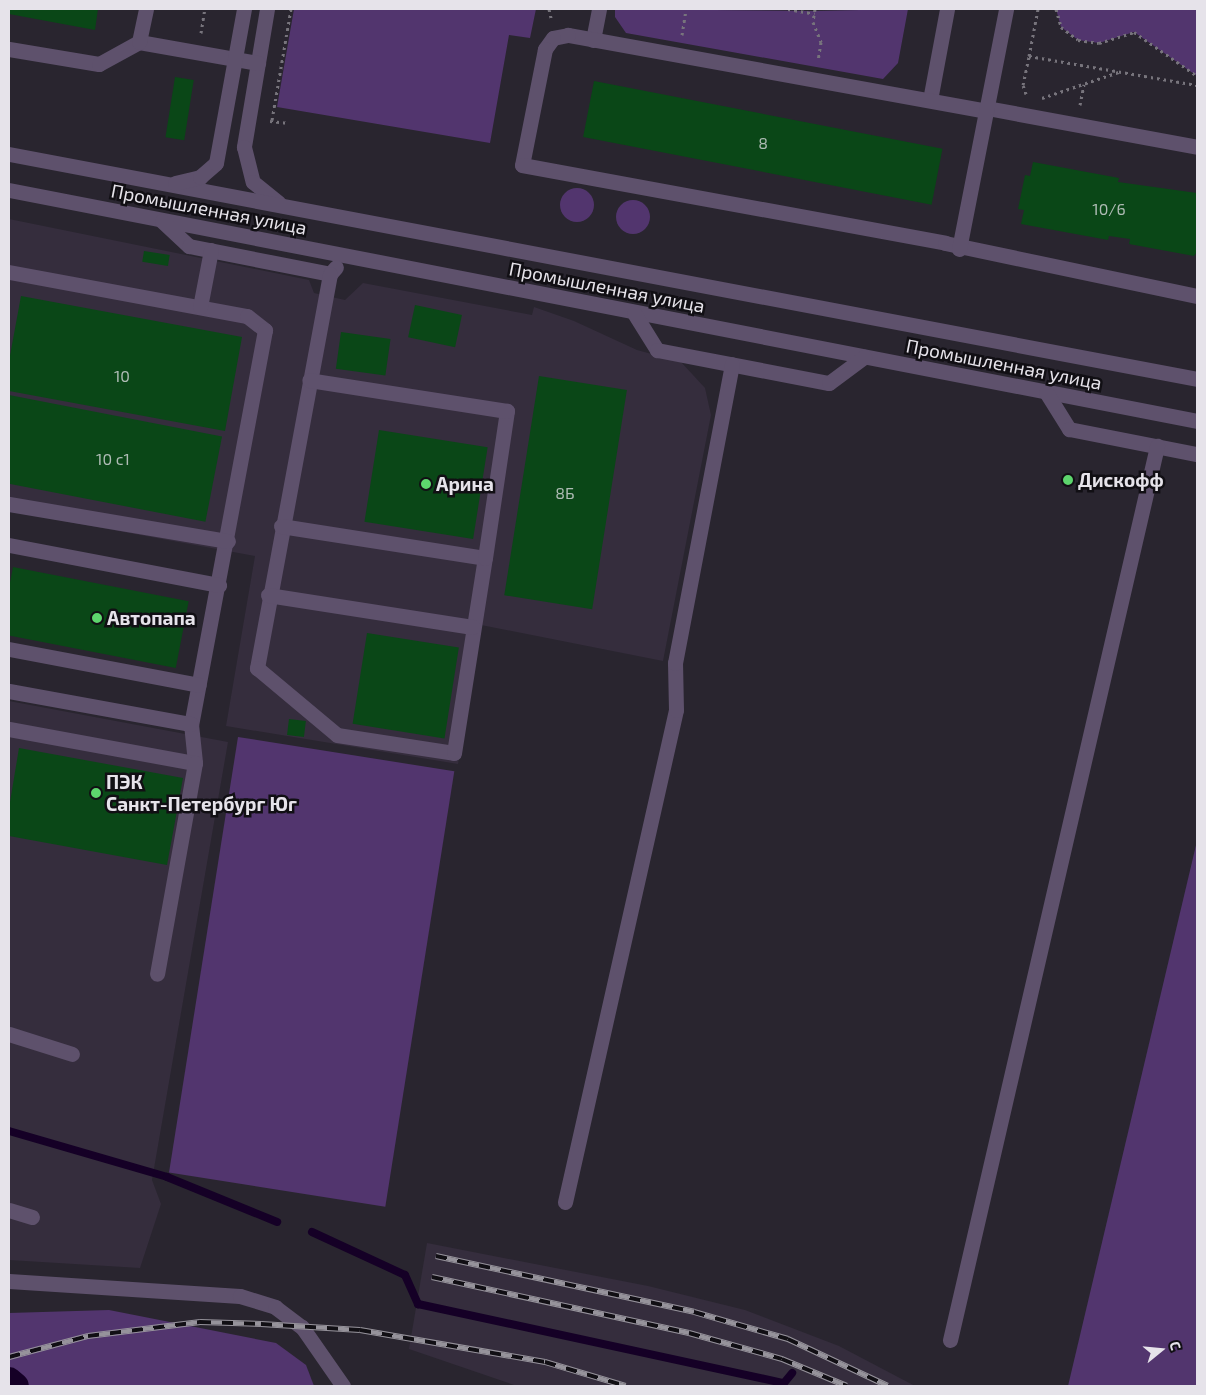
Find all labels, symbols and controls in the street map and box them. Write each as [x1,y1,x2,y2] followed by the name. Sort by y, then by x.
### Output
[758,133,768,153] house number: 8
[109,179,309,239] street label: Промышленная улица
[1092,199,1126,219] house number: 10/6
[507,257,707,317] street label: Промышленная улица
[904,334,1104,394] street label: Промышленная улица
[114,366,130,386] house number: 10
[96,449,130,469] house number: 10 с1
[1078,469,1164,491] place label: Дискофф
[436,473,494,495] place label: Арина
[1062,474,1074,486] marker: Дискофф
[420,478,432,490] marker: Арина
[555,483,575,503] house number: 8Б
[107,607,196,629] place label: Автопапа
[91,612,103,624] marker: Автопапа
[106,771,297,815] place label: ПЭК Санкт-Петербург Юг
[90,787,102,799] marker: ПЭК Санкт-Петербург Юг
[1136,1325,1186,1375] north arrow
[1166,1339,1185,1352] text: С

